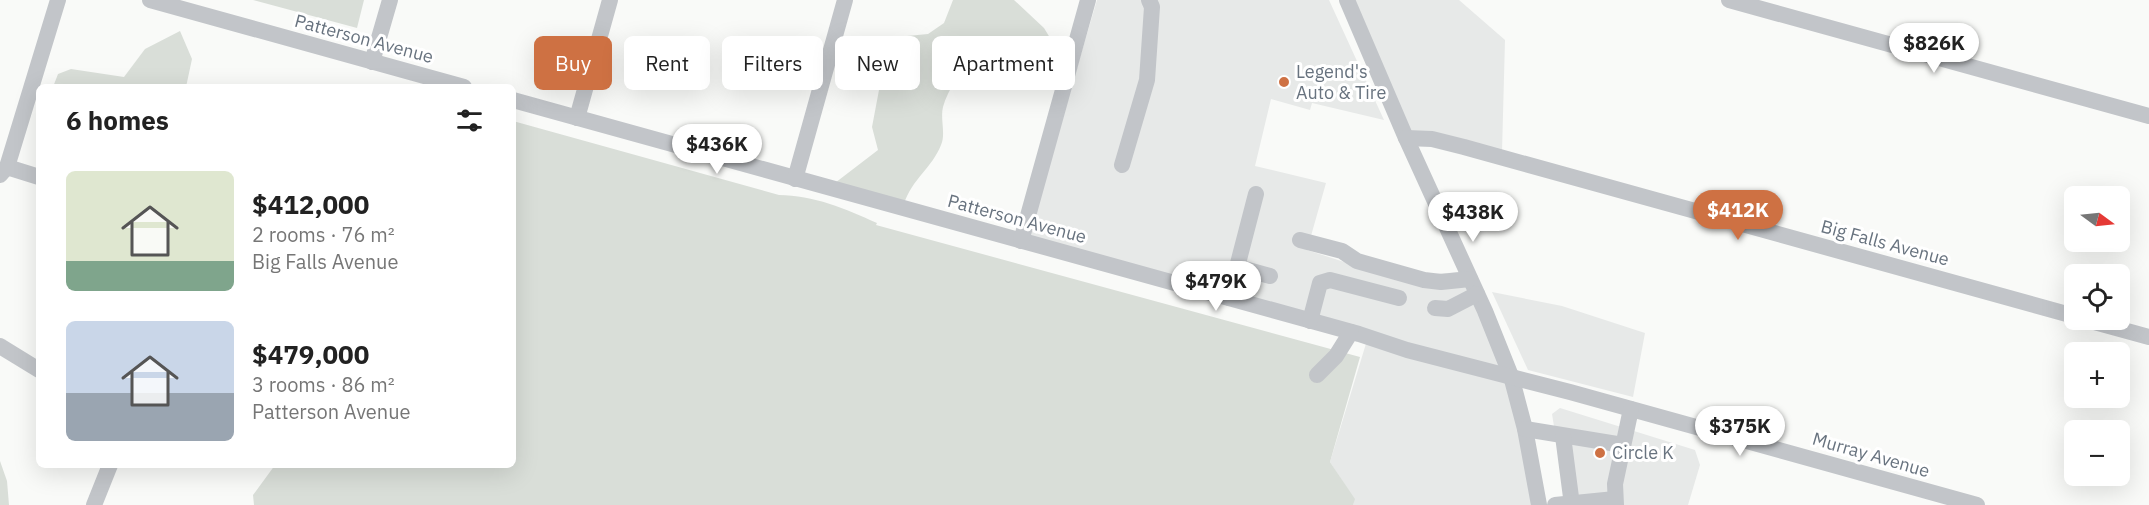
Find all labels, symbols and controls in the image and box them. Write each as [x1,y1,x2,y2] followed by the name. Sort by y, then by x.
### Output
[292,9,436,68] street label: Patterson Avenue
[1892,23,1976,74] pin: $826K
[1903,29,1965,56] text: $826K
[534,36,612,90] chip: Buy
[624,36,710,90] chip: Rent
[722,36,823,90] chip: Filters
[835,36,920,90] chip: New
[932,36,1075,90] chip: Apartment
[1296,60,1386,104] place label: Legend's Auto & Tire
[1277,75,1291,89] marker: Legend's Auto & Tire
[66,103,169,137] text: 6 homes
[453,104,486,137] icon: filters
[675,124,759,175] pin: $436K
[686,130,748,157] text: $436K
[2064,186,2130,252] north arrow
[2064,186,2130,486] map controls
[252,187,369,221] text: $412,000
[945,189,1089,248] street label: Patterson Avenue
[1696,190,1780,241] pin: $412K
[1431,192,1515,243] pin: $438K
[114,195,186,267] icon: home
[1707,196,1769,223] text: $412K
[1442,198,1504,225] text: $438K
[1819,214,1952,271] street label: Big Falls Avenue
[252,221,395,248] text: 2 rooms · 76 m²
[252,248,398,275] text: Big Falls Avenue
[1174,261,1258,312] pin: $479K
[2064,264,2130,330] button: locate
[1185,267,1247,294] text: $479K
[252,337,369,371] text: $479,000
[2064,342,2130,408] button: +
[114,345,186,417] icon: home
[252,371,395,398] text: 3 rooms · 86 m²
[252,398,411,425] text: Patterson Avenue
[1698,406,1782,457] pin: $375K
[1709,412,1771,439] text: $375K
[2064,420,2130,486] button: −
[1810,427,1932,482] street label: Murray Avenue
[1612,441,1674,464] place label: Circle K
[1593,446,1607,460] marker: Circle K

